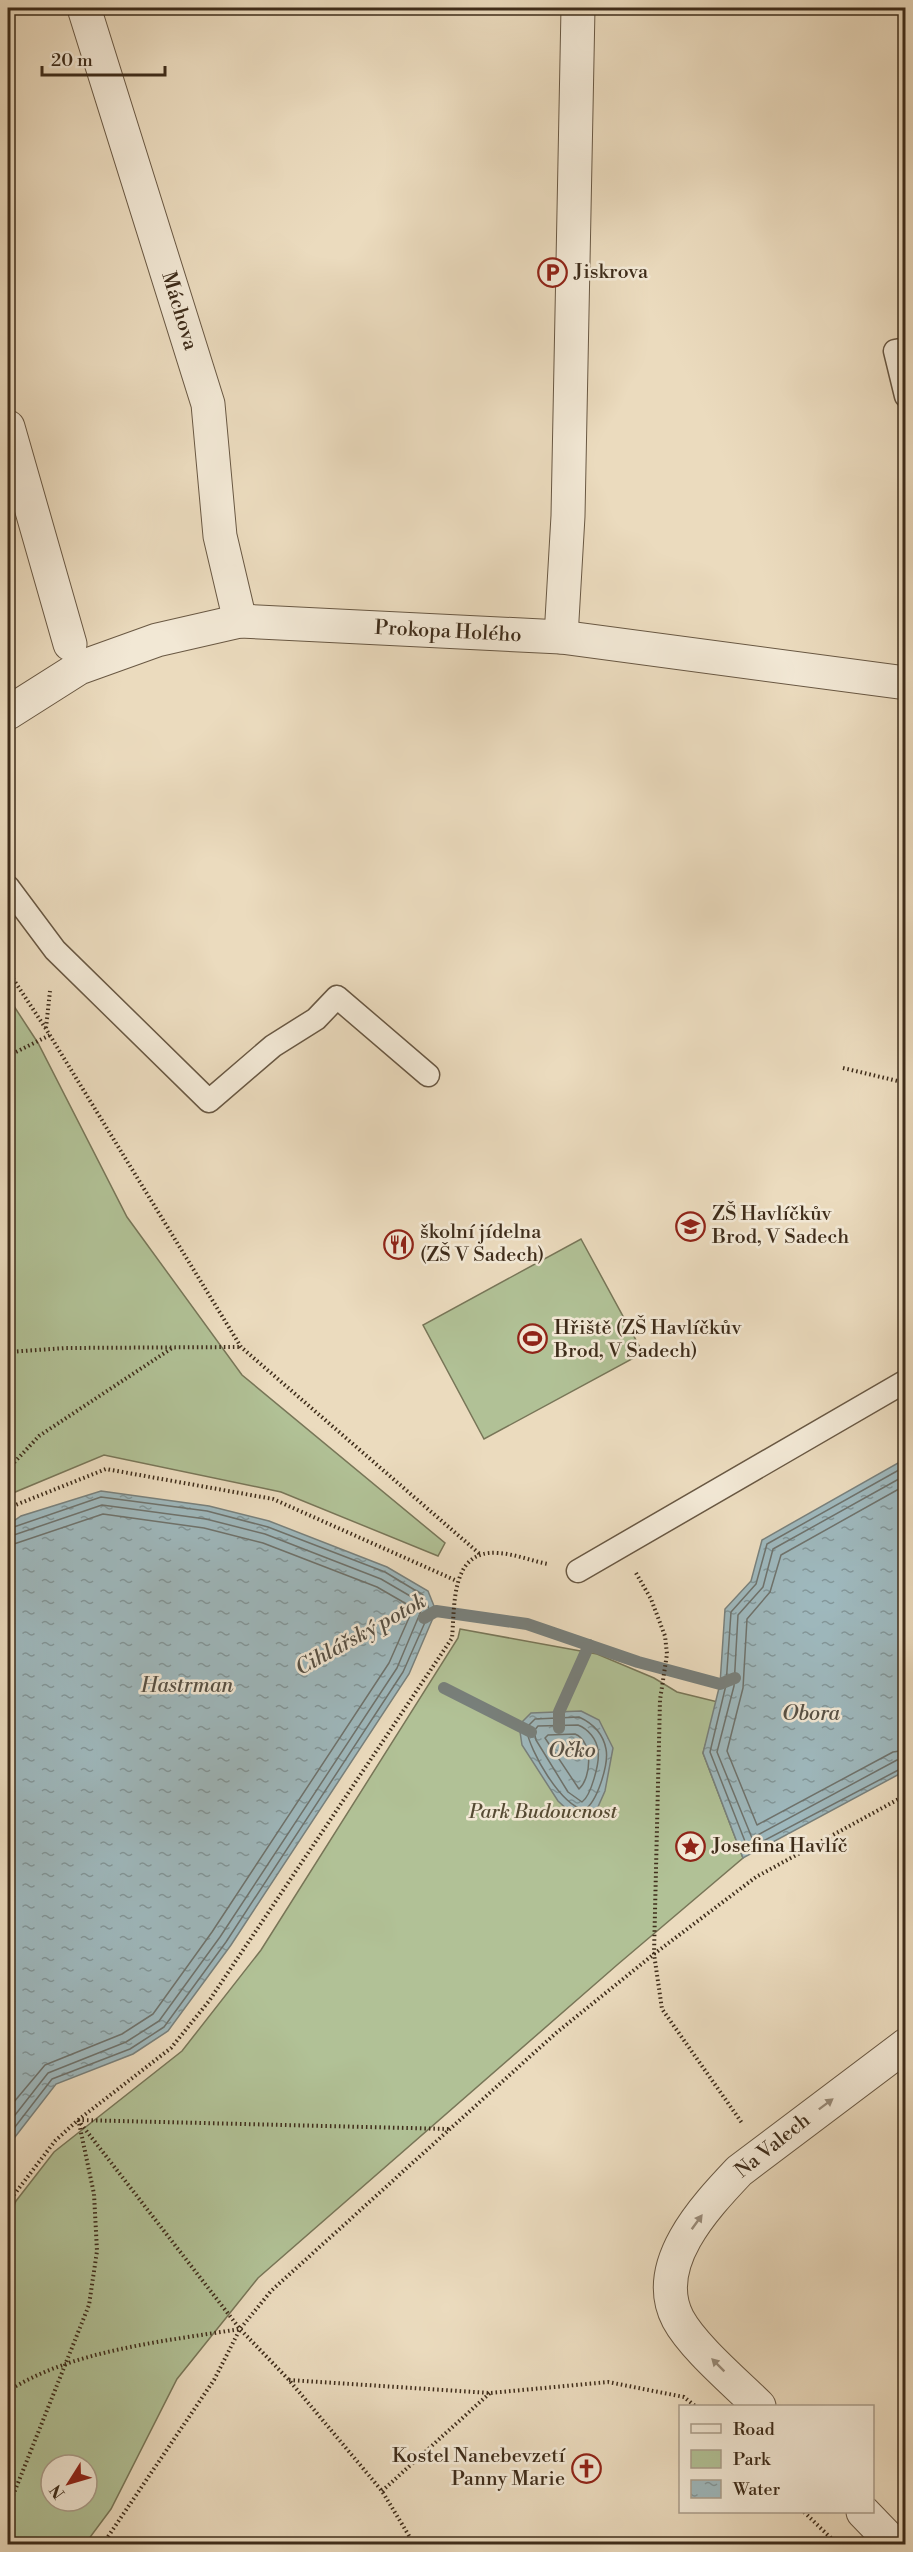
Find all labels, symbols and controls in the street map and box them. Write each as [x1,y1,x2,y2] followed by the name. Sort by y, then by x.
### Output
[42,39,165,77] scale bar
[51,49,93,72] text: 20 m
[537,256,569,288] parking icon: Jiskrova
[573,260,649,285] place label: Jiskrova
[155,269,203,354] street label: Máchova
[374,616,522,648] street label: Prokopa Holého
[711,1201,849,1250] place label: ZŠ Havlíčkův Brod, V Sadech
[675,1210,707,1242] school or university icon: ZŠ Havlíčkův Brod, V Sadech
[420,1220,544,1268] place label: školní jídelna (ZŠ V Sadech)
[383,1228,415,1260] restaurant icon: školní jídelna (ZŠ V Sadech)
[553,1315,743,1364] place label: Hřiště (ZŠ Havlíčkův Brod, V Sadech)
[517,1323,549,1355] sports icon: Hřiště (ZŠ Havlíčkův Brod, V Sadech)
[291,1588,431,1682] water label: Cihlářský potok
[140,1673,234,1699] water label: Hastrman
[782,1701,840,1727] water label: Obora
[548,1738,596,1764] water label: Očko
[468,1800,618,1825] park label: Park Budoucnost
[675,1830,707,1862] place icon: Josefina Havlíč
[711,1834,848,1859] place label: Josefina Havlíč
[818,2098,834,2110] one-way arrow
[730,2108,816,2184] street label: Na Valech
[691,2214,703,2230] one-way arrow
[712,2358,726,2372] one-way arrow
[679,2405,874,2513] legend
[733,2418,776,2441] text: Road
[392,2444,566,2492] place label: Kostel Nanebevzetí Panny Marie
[733,2448,772,2471] text: Park
[570,2452,602,2484] church icon: Kostel Nanebevzetí Panny Marie
[39,2453,99,2513] north arrow
[732,2478,781,2501] text: Water
[46,2480,70,2502] text: N

